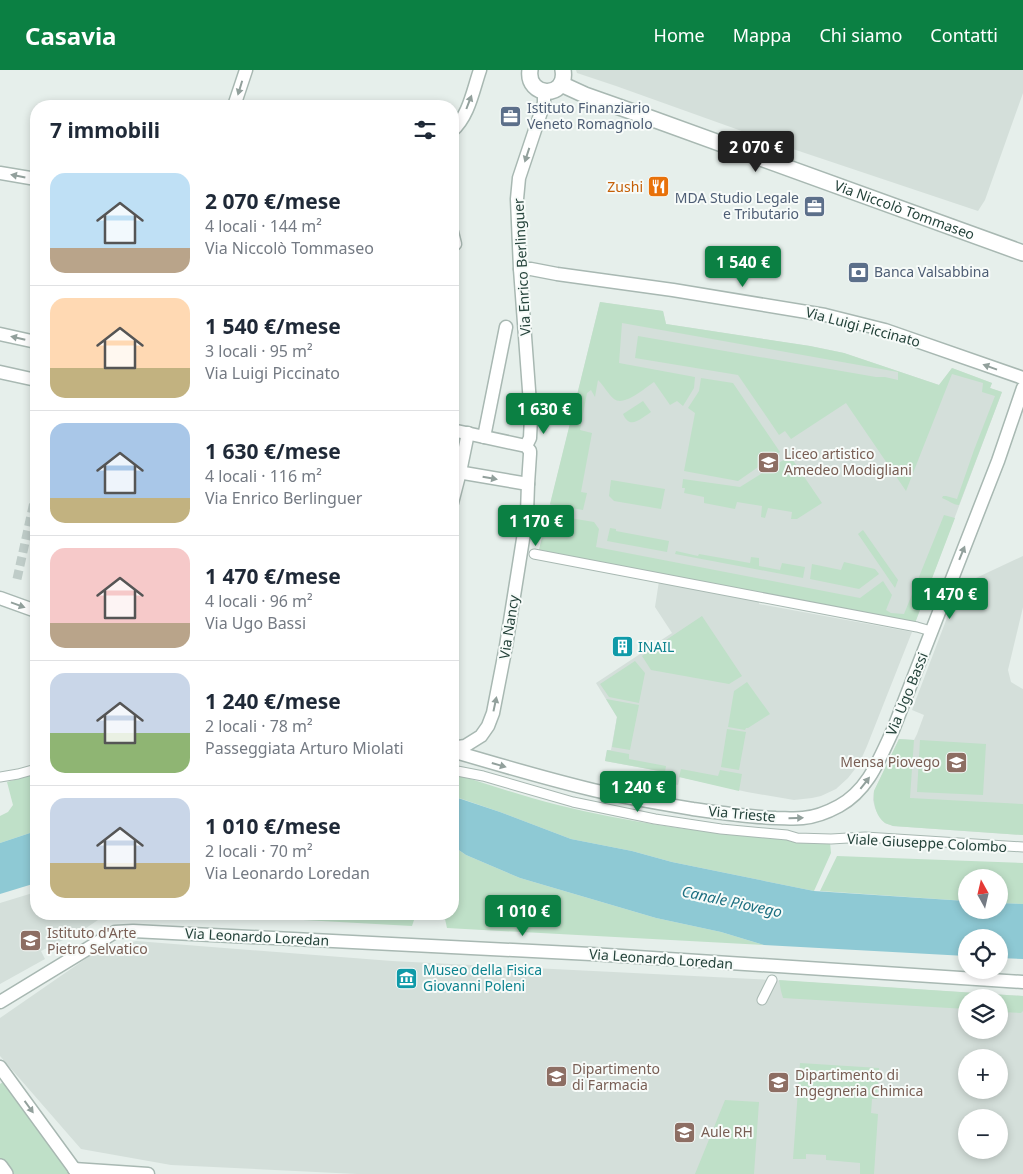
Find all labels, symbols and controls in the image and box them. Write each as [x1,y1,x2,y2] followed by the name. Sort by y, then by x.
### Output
[25,19,116,52] text: Casavia
[654,23,705,47] text: Home
[733,23,791,47] text: Mappa
[819,23,902,47] text: Chi siamo
[930,23,998,47] text: Contatti
[236,81,244,96] one-way arrow
[465,94,473,109] one-way arrow
[527,98,653,133] place label: Istituto Finanziario Veneto Romagnolo
[499,104,523,128] office icon: Istituto Finanziario Veneto Romagnolo
[50,116,160,144] text: 7 immobili
[411,116,439,144] icon: filters
[710,131,802,173] pin: 2 070 €
[729,136,783,158] text: 2 070 €
[523,148,531,163] one-way arrow
[10,172,26,180] one-way arrow
[647,175,671,199] restaurant icon: Zushi
[832,175,977,244] street label: Via Niccolò Tommaseo
[607,177,643,196] place label: Zushi
[205,187,341,215] text: 2 070 €/mese
[675,188,799,223] place label: MDA Studio Legale e Tributario
[90,193,150,253] icon: home
[803,194,827,218] office icon: MDA Studio Legale e Tributario
[508,198,535,336] street label: Via Enrico Berlinguer
[205,215,322,237] text: 4 locali · 144 m²
[205,237,374,259] text: Via Niccolò Tommaseo
[697,246,789,288] pin: 1 540 €
[716,251,770,273] text: 1 540 €
[846,260,870,284] bank icon: Banca Valsabbina
[874,262,989,281] place label: Banca Valsabbina
[804,302,923,351] street label: Via Luigi Piccinato
[205,312,341,340] text: 1 540 €/mese
[90,318,150,378] icon: home
[11,334,26,342] one-way arrow
[205,340,313,362] text: 3 locali · 95 m²
[205,362,340,384] text: Via Luigi Piccinato
[982,363,997,371] one-way arrow
[498,392,590,435] pin: 1 630 €
[517,398,571,420] text: 1 630 €
[205,437,341,465] text: 1 630 €/mese
[90,443,150,503] icon: home
[784,444,912,479] place label: Liceo artistico Amedeo Modigliani
[756,450,780,474] school or university icon: Liceo artistico Amedeo Modigliani
[205,465,322,487] text: 4 locali · 116 m²
[482,474,498,482] one-way arrow
[205,487,362,509] text: Via Enrico Berlinguer
[490,504,582,547] pin: 1 170 €
[509,510,563,532] text: 1 170 €
[958,545,966,560] one-way arrow
[205,562,341,590] text: 1 470 €/mese
[90,568,150,628] icon: home
[904,578,996,620] pin: 1 470 €
[923,583,977,605] text: 1 470 €
[205,590,313,612] text: 4 locali · 96 m²
[494,593,523,660] street label: Via Nancy
[11,601,26,609] one-way arrow
[205,612,306,634] text: Via Ugo Bassi
[610,635,634,659] building icon: INAIL
[638,637,674,656] place label: INAIL
[881,649,932,738] street label: Via Ugo Bassi
[205,687,341,715] text: 1 240 €/mese
[90,693,150,753] icon: home
[491,697,499,712] one-way arrow
[205,715,313,737] text: 2 locali · 78 m²
[205,737,404,759] text: Passeggiata Arturo Miolati
[944,750,968,774] school or university icon: Mensa Piovego
[840,752,940,771] place label: Mensa Piovego
[492,761,507,769] one-way arrow
[592,770,684,813] pin: 1 240 €
[611,776,665,798] text: 1 240 €
[860,777,871,790] one-way arrow
[708,801,777,826] street label: Via Trieste
[205,812,341,840] text: 1 010 €/mese
[788,814,804,822] one-way arrow
[90,818,150,878] icon: home
[846,829,1008,856] street label: Viale Giuseppe Colombo
[205,840,313,862] text: 2 locali · 70 m²
[205,862,370,884] text: Via Leonardo Loredan
[958,869,1008,919] north arrow
[958,869,1008,1159] map controls
[680,881,784,921] water label: Canale Piovego
[477,894,569,937] pin: 1 010 €
[496,900,550,922] text: 1 010 €
[47,923,148,958] place label: Istituto d'Arte Pietro Selvatico
[184,923,330,950] street label: Via Leonardo Loredan
[19,929,43,953] school or university icon: Istituto d'Arte Pietro Selvatico
[958,929,1008,979] button: locate
[588,944,734,973] street label: Via Leonardo Loredan
[423,960,542,995] place label: Museo della Fisica Giovanni Poleni
[395,966,419,990] museum icon: Museo della Fisica Giovanni Poleni
[958,989,1008,1039] button: layers
[958,1049,1008,1099] button: +
[572,1059,660,1094] place label: Dipartimento di Farmacia
[544,1065,568,1089] school or university icon: Dipartimento di Farmacia
[795,1065,923,1100] place label: Dipartimento di Ingegneria Chimica
[767,1071,791,1095] school or university icon: Dipartimento di Ingegneria Chimica
[23,1100,33,1113] one-way arrow
[958,1109,1008,1159] button: −
[673,1120,697,1144] school or university icon: Aule RH
[701,1122,753,1141] place label: Aule RH

